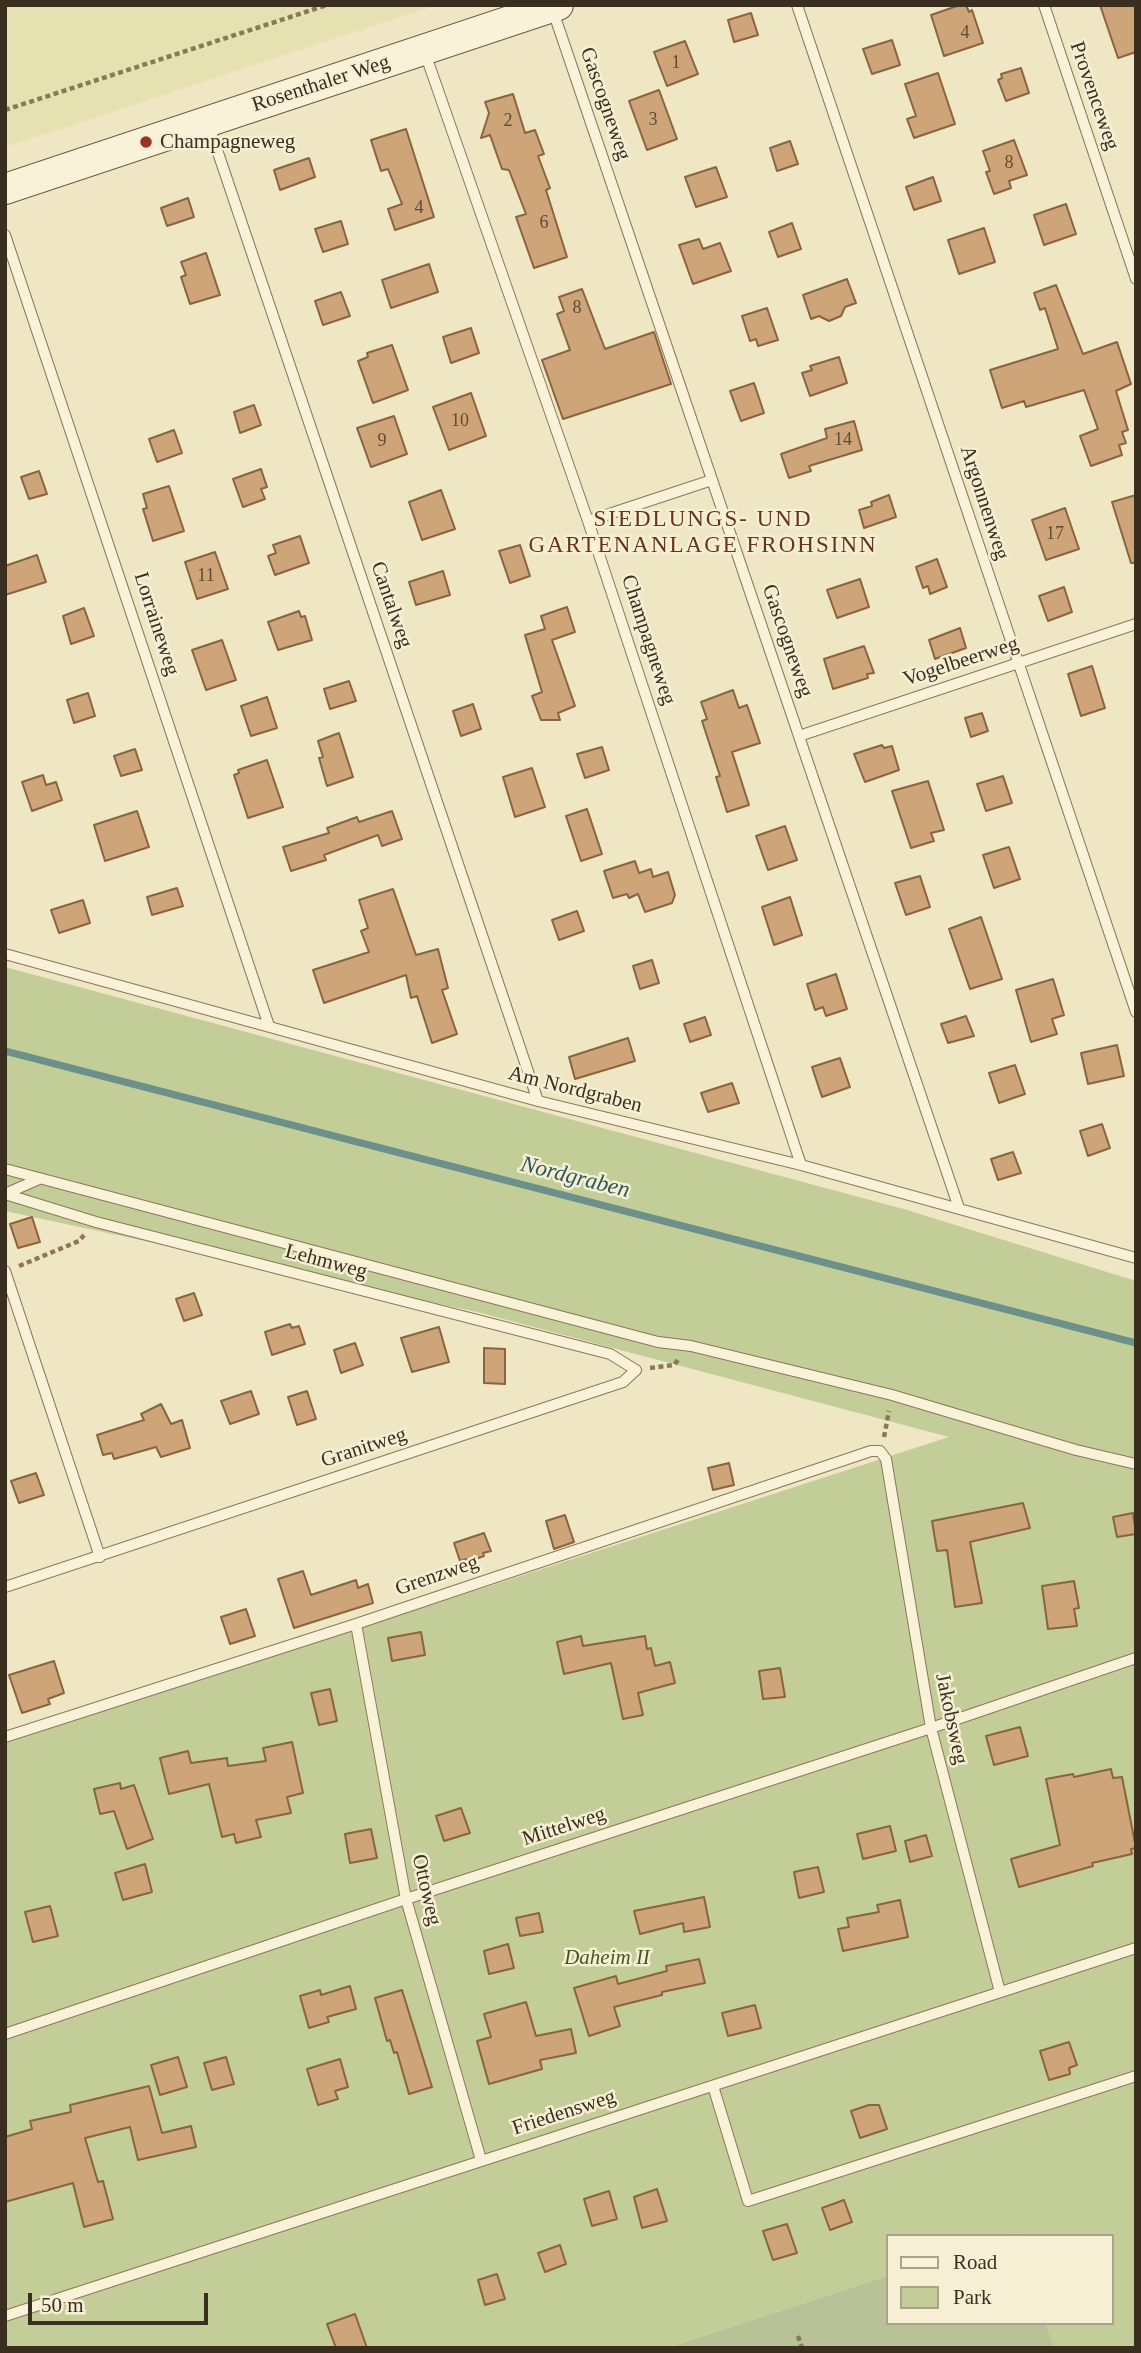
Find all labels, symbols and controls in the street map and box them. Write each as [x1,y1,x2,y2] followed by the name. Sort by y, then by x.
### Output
[960,22,970,44] house number: 4
[1064,38,1124,154] street label: Provenceweg
[574,44,636,164] street label: Gascogneweg
[249,50,393,118] street label: Rosenthaler Weg
[672,52,680,74] house number: 1
[649,109,658,131] house number: 3
[504,110,512,132] house number: 2
[160,129,295,155] place label: Champagneweg
[138,134,154,150] marker: Champagneweg
[1004,152,1014,174] house number: 8
[414,197,424,219] house number: 4
[540,212,548,234] house number: 6
[572,297,582,319] house number: 8
[451,410,469,432] house number: 10
[834,429,852,451] house number: 14
[377,430,386,452] house number: 9
[954,443,1014,563] street label: Argonnenweg
[531,506,875,560] district label: SIEDLUNGS- UND GARTENANLAGE FROHSINN
[1046,523,1064,545] house number: 17
[364,558,418,652] street label: Cantalweg
[197,565,215,587] house number: 11
[127,569,185,679] street label: Lorraineweg
[615,572,681,708] street label: Champagneweg
[756,581,818,701] street label: Gascogneweg
[900,632,1022,692] street label: Vogelbeerweg
[505,1061,645,1119] street label: Am Nordgraben
[518,1151,632,1205] water label: Nordgraben
[282,1239,370,1285] street label: Lehmweg
[318,1422,410,1474] street label: Granitweg
[392,1550,482,1602] street label: Grenzweg
[929,1671,973,1767] street label: Jakobsweg
[519,1802,609,1852] street label: Mittelweg
[406,1852,446,1928] street label: Ottoweg
[564,1945,650,1971] park label: Daheim II
[509,2084,619,2142] street label: Friedensweg
[886,2234,1113,2325] legend
[953,2250,997,2274] text: Road
[32,2280,212,2324] scale bar
[953,2285,992,2309] text: Park
[41,2293,84,2317] text: 50 m

